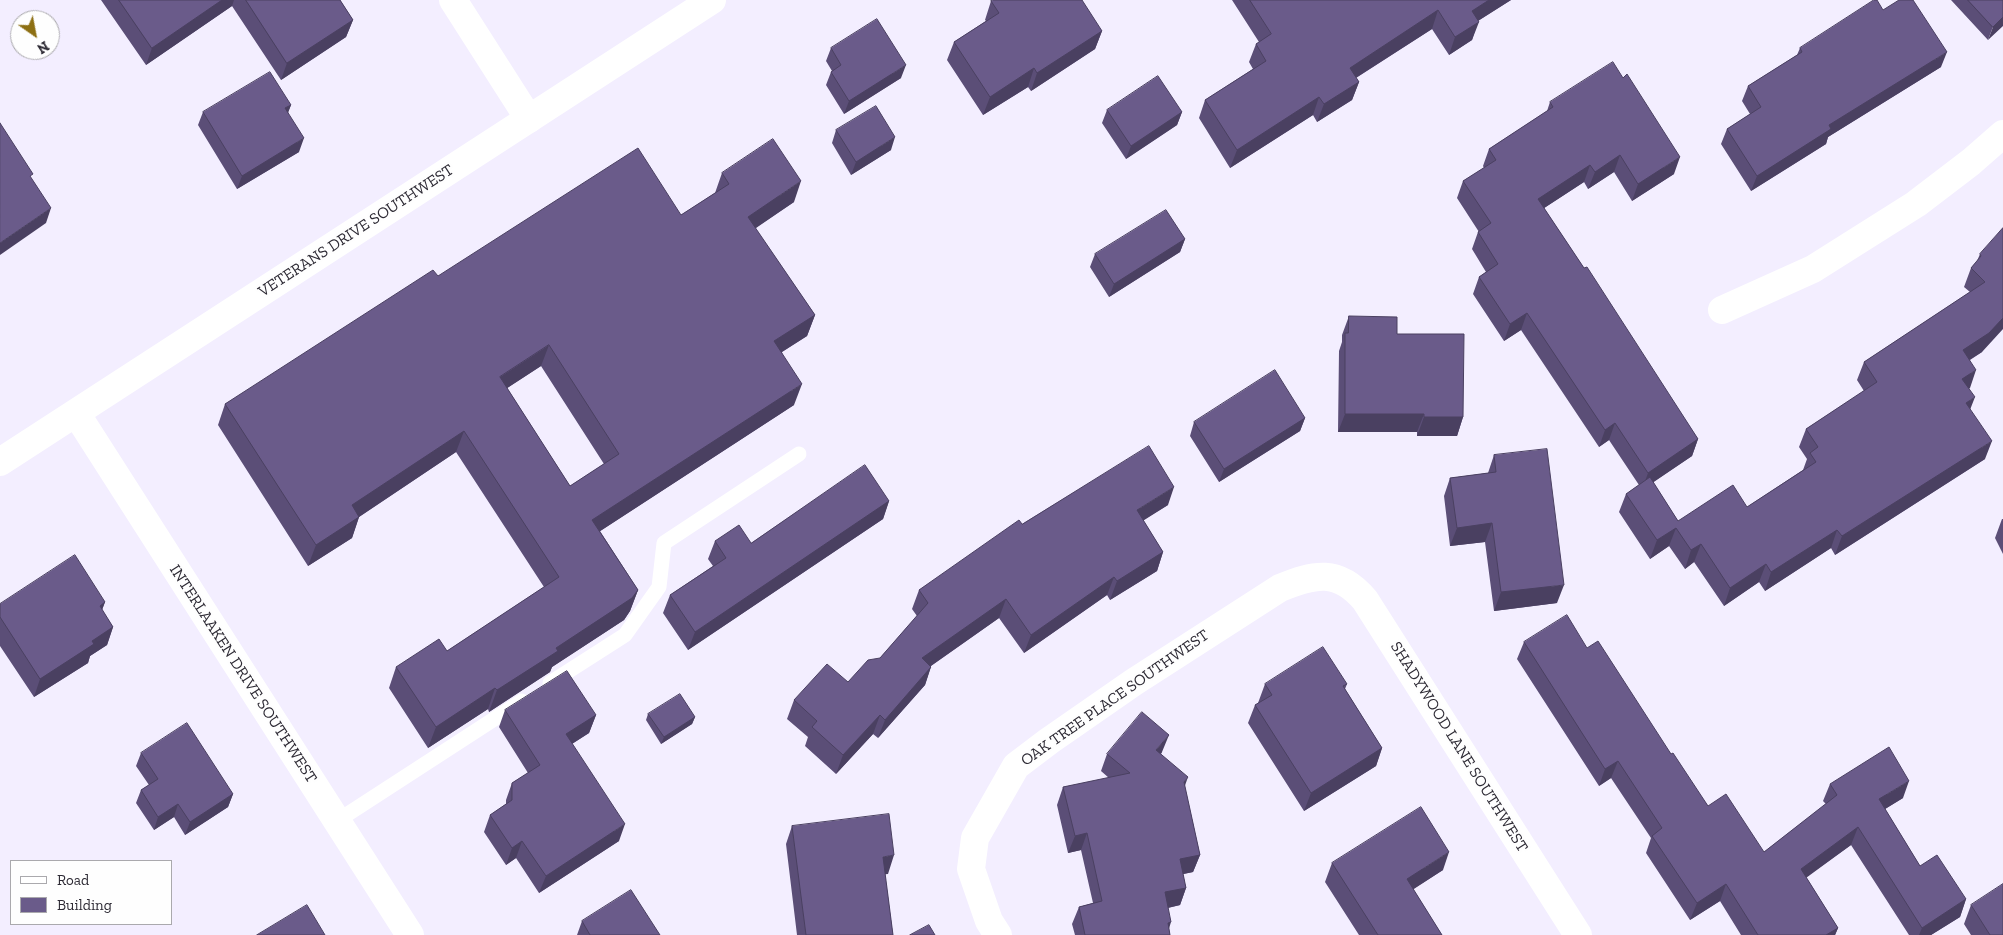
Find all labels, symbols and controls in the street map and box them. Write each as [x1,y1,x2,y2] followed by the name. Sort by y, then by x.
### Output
[10,10,60,60] north arrow
[34,37,52,57] text: N
[255,161,457,301] street label: VETERANS DRIVE SOUTHWEST
[165,561,321,787] street label: INTERLAAKEN DRIVE SOUTHWEST
[1017,626,1213,770] street label: OAK TREE PLACE SOUTHWEST
[1386,638,1532,856] street label: SHADYWOOD LANE SOUTHWEST
[10,860,172,925] legend
[57,871,89,889] text: Road
[57,896,112,914] text: Building

